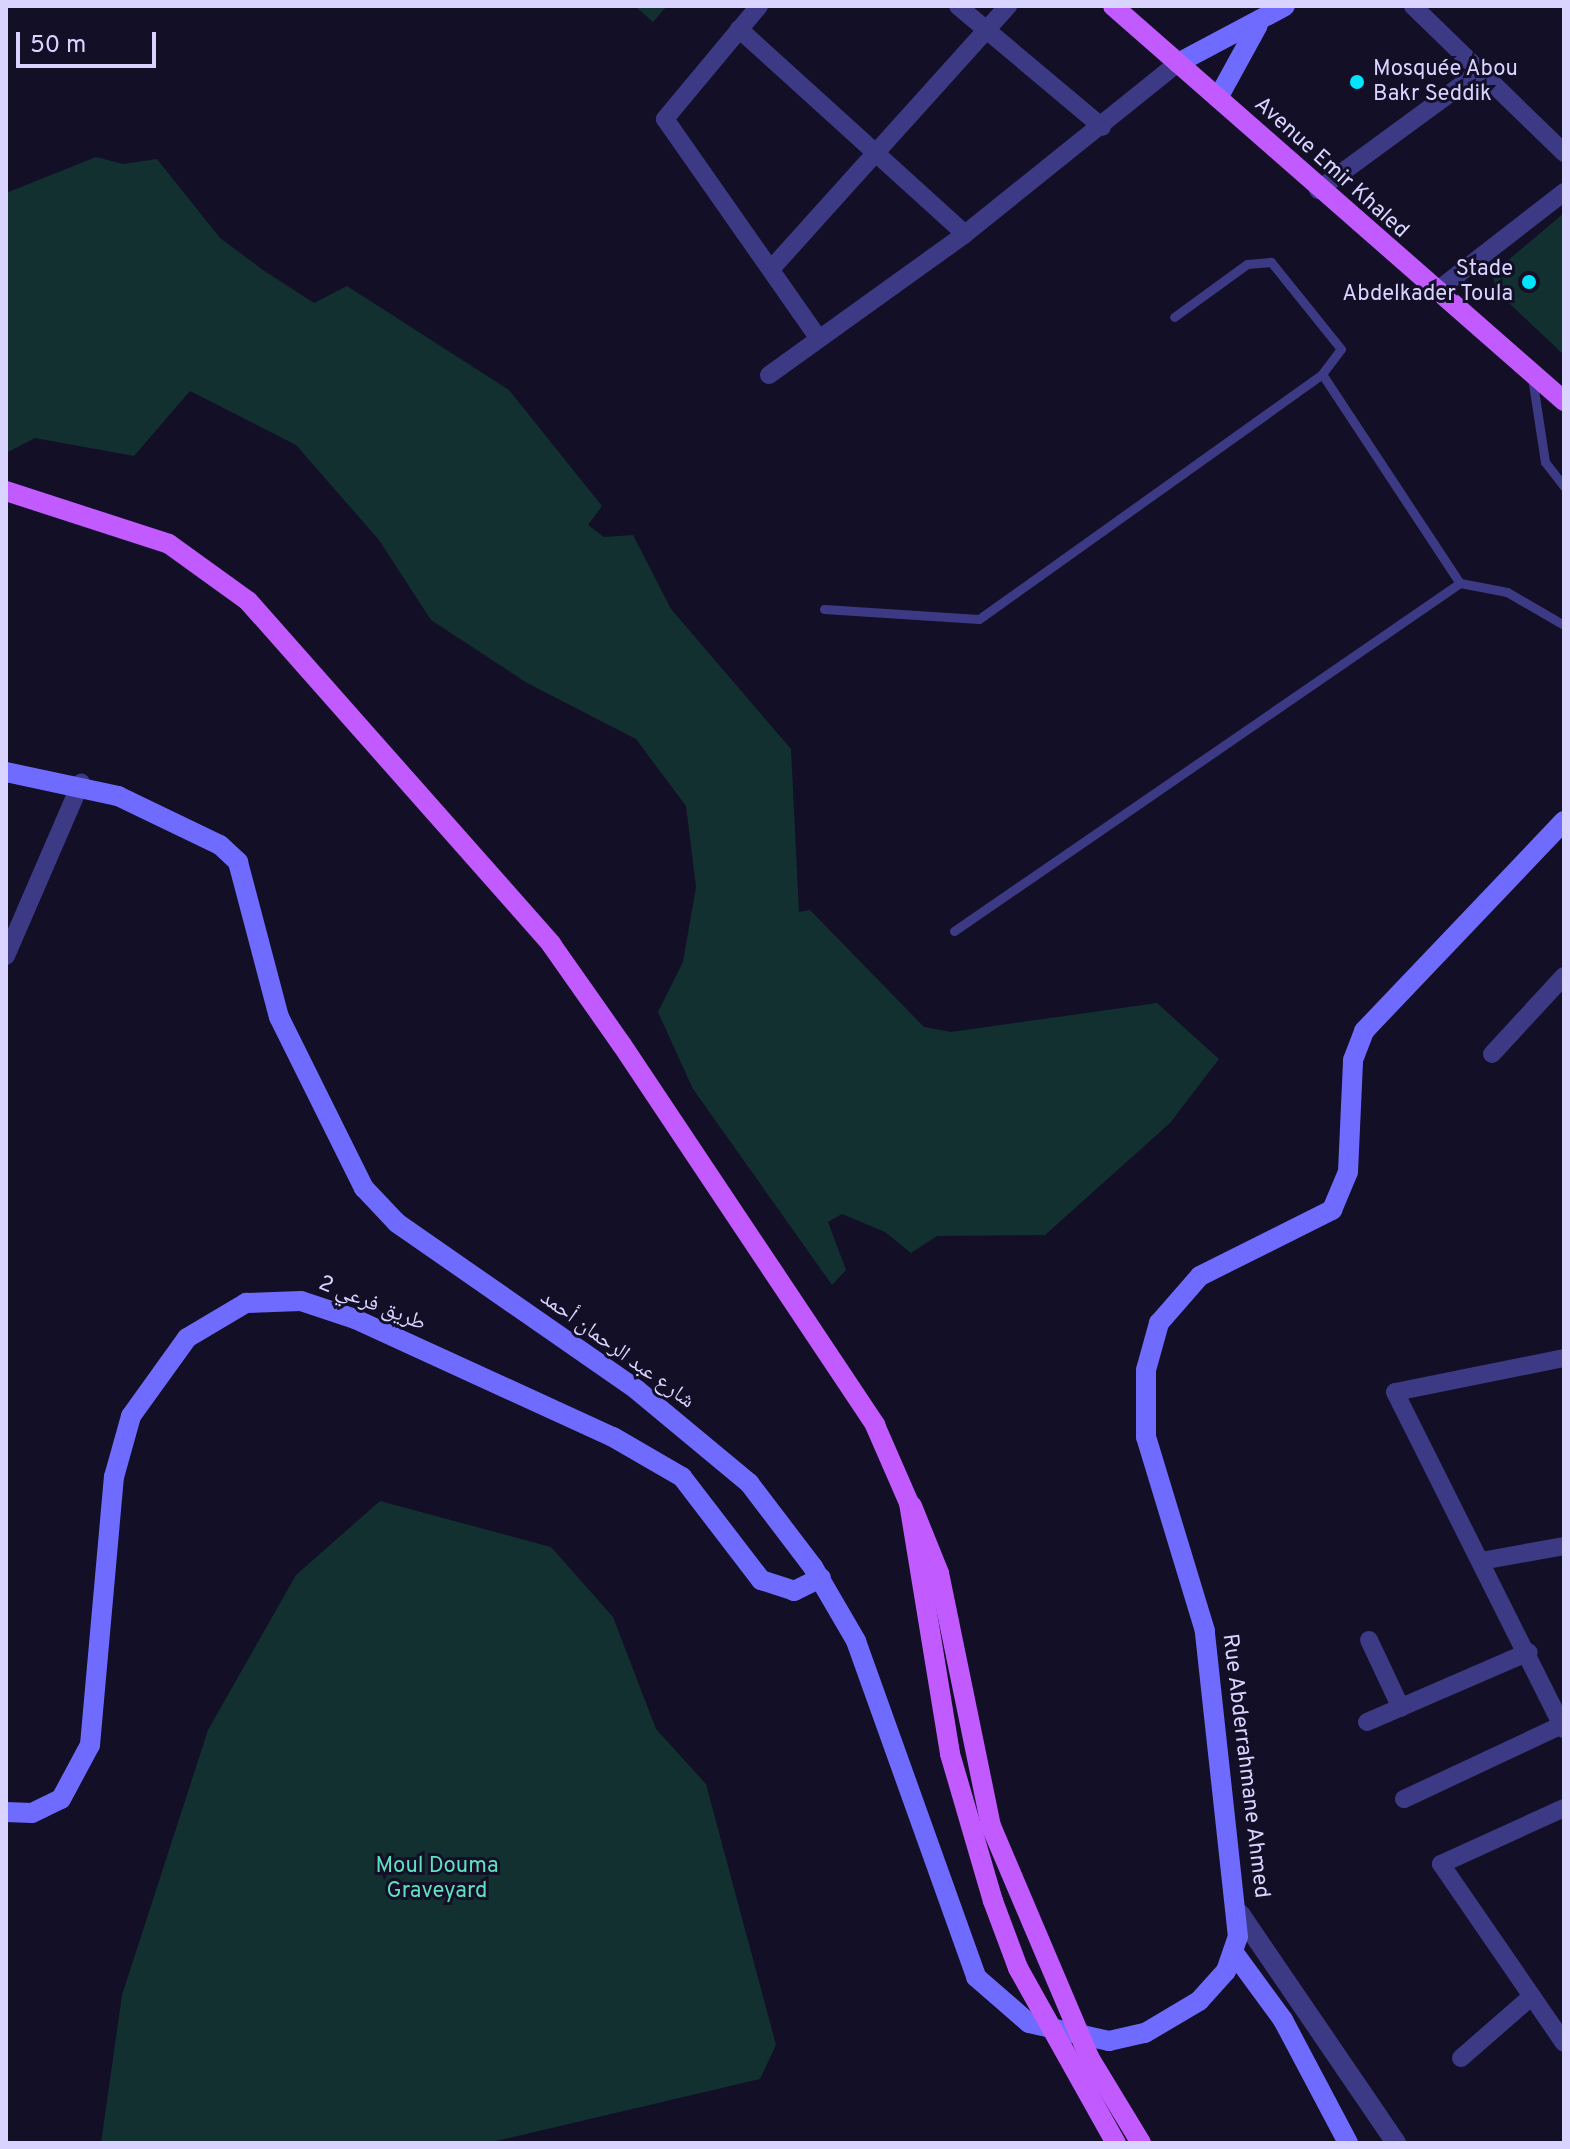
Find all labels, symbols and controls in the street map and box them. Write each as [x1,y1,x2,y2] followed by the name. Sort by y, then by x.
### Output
[20,16,160,66] scale bar
[30,31,86,61] text: 50 m
[1373,56,1519,108] place label: Mosquée Abou Bakr Seddik
[1348,73,1366,91] marker: Mosquée Abou Bakr Seddik
[1248,92,1414,244] street label: Avenue Emir Khaled
[1341,256,1513,308] place label: Stade Abdelkader Toula
[1520,273,1538,291] marker: Stade Abdelkader Toula
[315,1271,429,1337] street label: طريق فرعي 2
[535,1285,699,1415] street label: شارع عبد الرحمان أحمد
[1216,1631,1274,1901] street label: Rue Abderrahmane Ahmed
[375,1853,499,1904] park label: Moul Douma Graveyard

